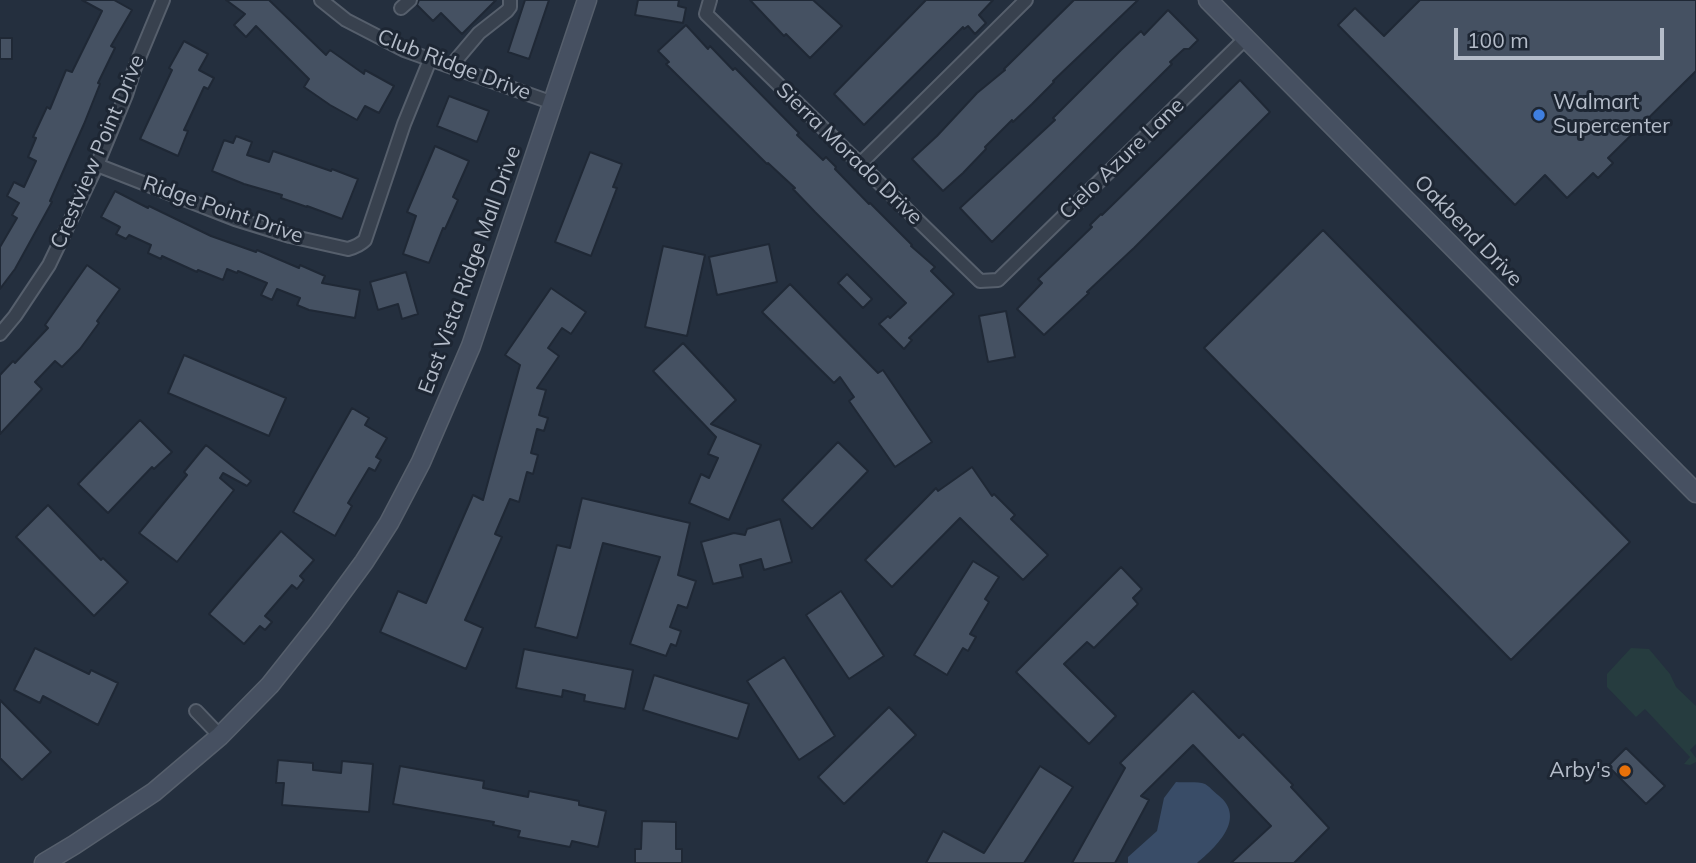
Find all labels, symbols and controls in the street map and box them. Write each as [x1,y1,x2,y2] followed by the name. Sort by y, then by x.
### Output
[1458,14,1668,58] scale bar
[374,24,534,106] street label: Club Ridge Drive
[1467,27,1529,53] text: 100 m
[46,51,150,253] street label: Crestview Point Drive
[771,78,927,230] street label: Sierra Morado Drive
[1553,90,1670,140] place label: Walmart Supercenter
[1054,93,1190,225] street label: Cielo Azure Lane
[1531,107,1547,123] marker: Walmart Supercenter
[413,143,527,397] street label: East Vista Ridge Mall Drive
[1409,170,1527,292] street label: Oakbend Drive
[140,171,306,249] street label: Ridge Point Drive
[1549,758,1611,784] place label: Arby's
[1617,763,1633,779] marker: Arby's

